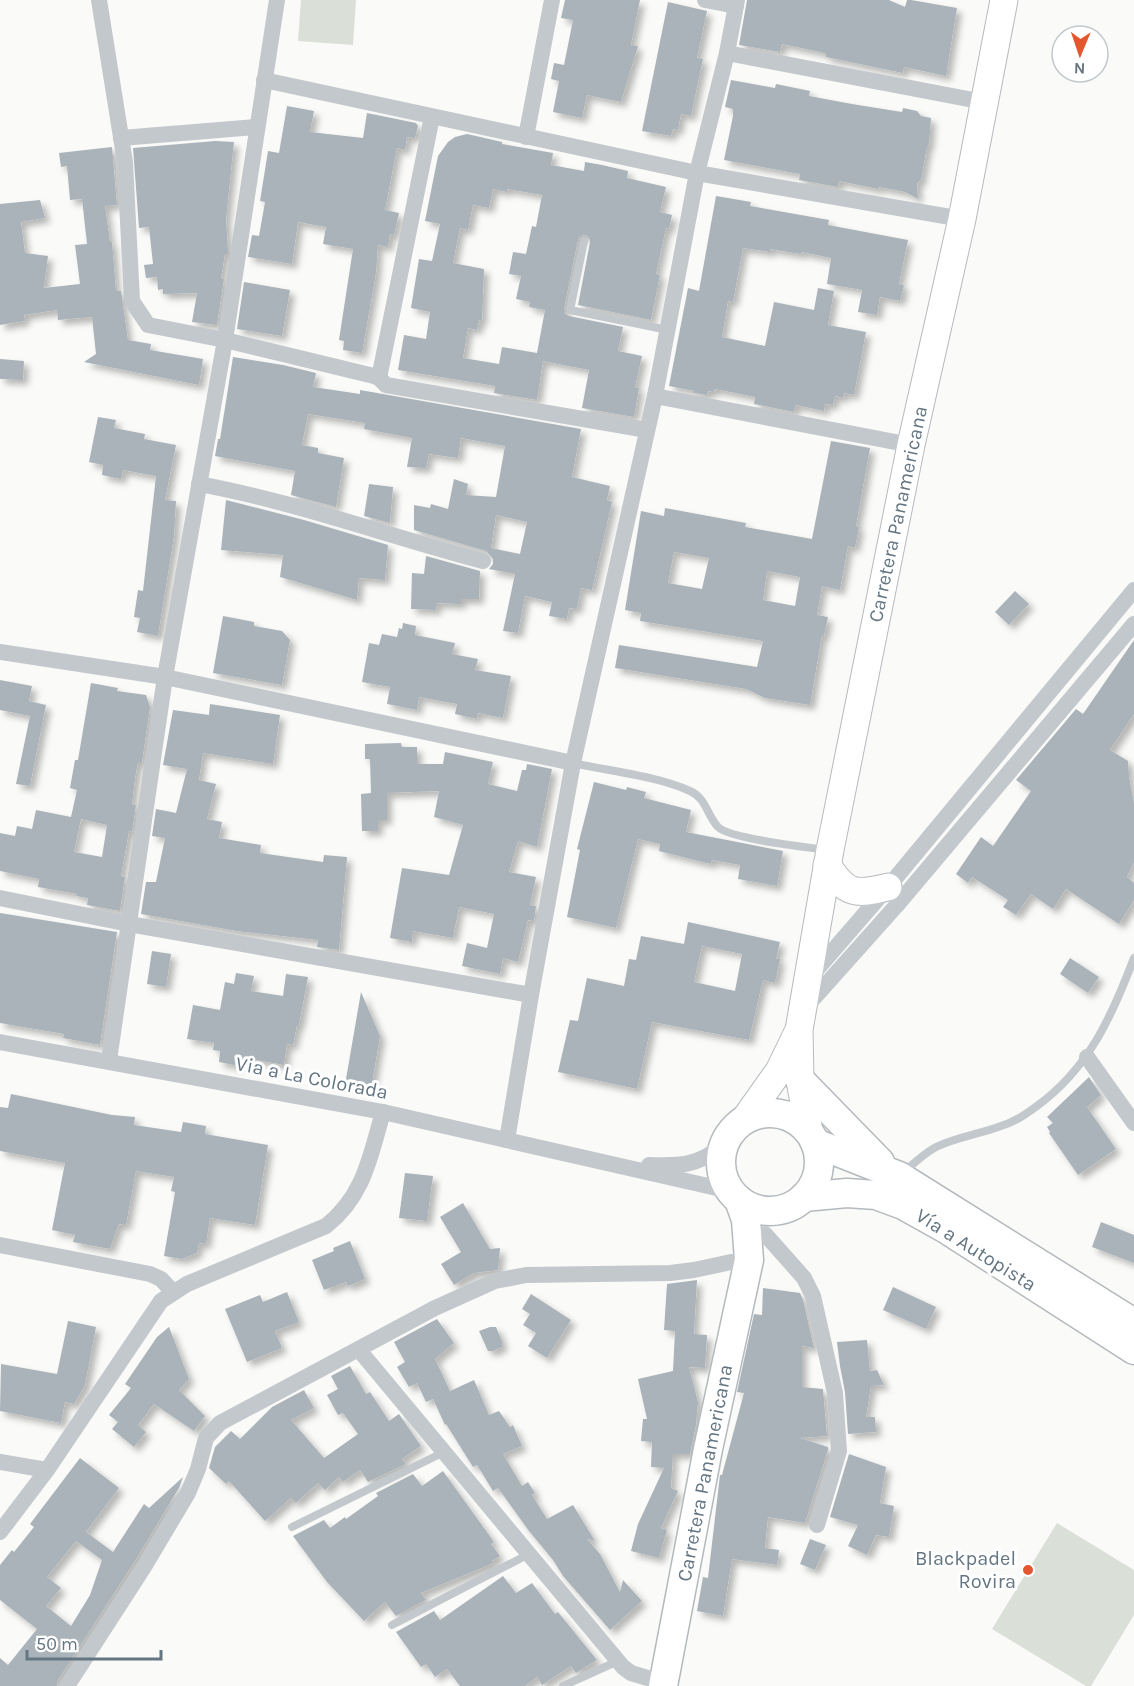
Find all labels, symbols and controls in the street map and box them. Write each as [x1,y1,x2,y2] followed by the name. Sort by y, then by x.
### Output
[1050,24,1110,84] north arrow
[1073,59,1086,78] text: N
[864,404,932,624] street label: Carretera Panamericana
[234,1052,390,1104] street label: Via a La Colorada
[912,1204,1040,1296] street label: Vía a Autopista
[673,1363,737,1583] street label: Carretera Panamericana
[915,1547,1016,1593] place label: Blackpadel Rovira
[1021,1563,1035,1577] marker: Blackpadel Rovira
[27,1623,160,1661] scale bar
[36,1633,78,1655] text: 50 m

